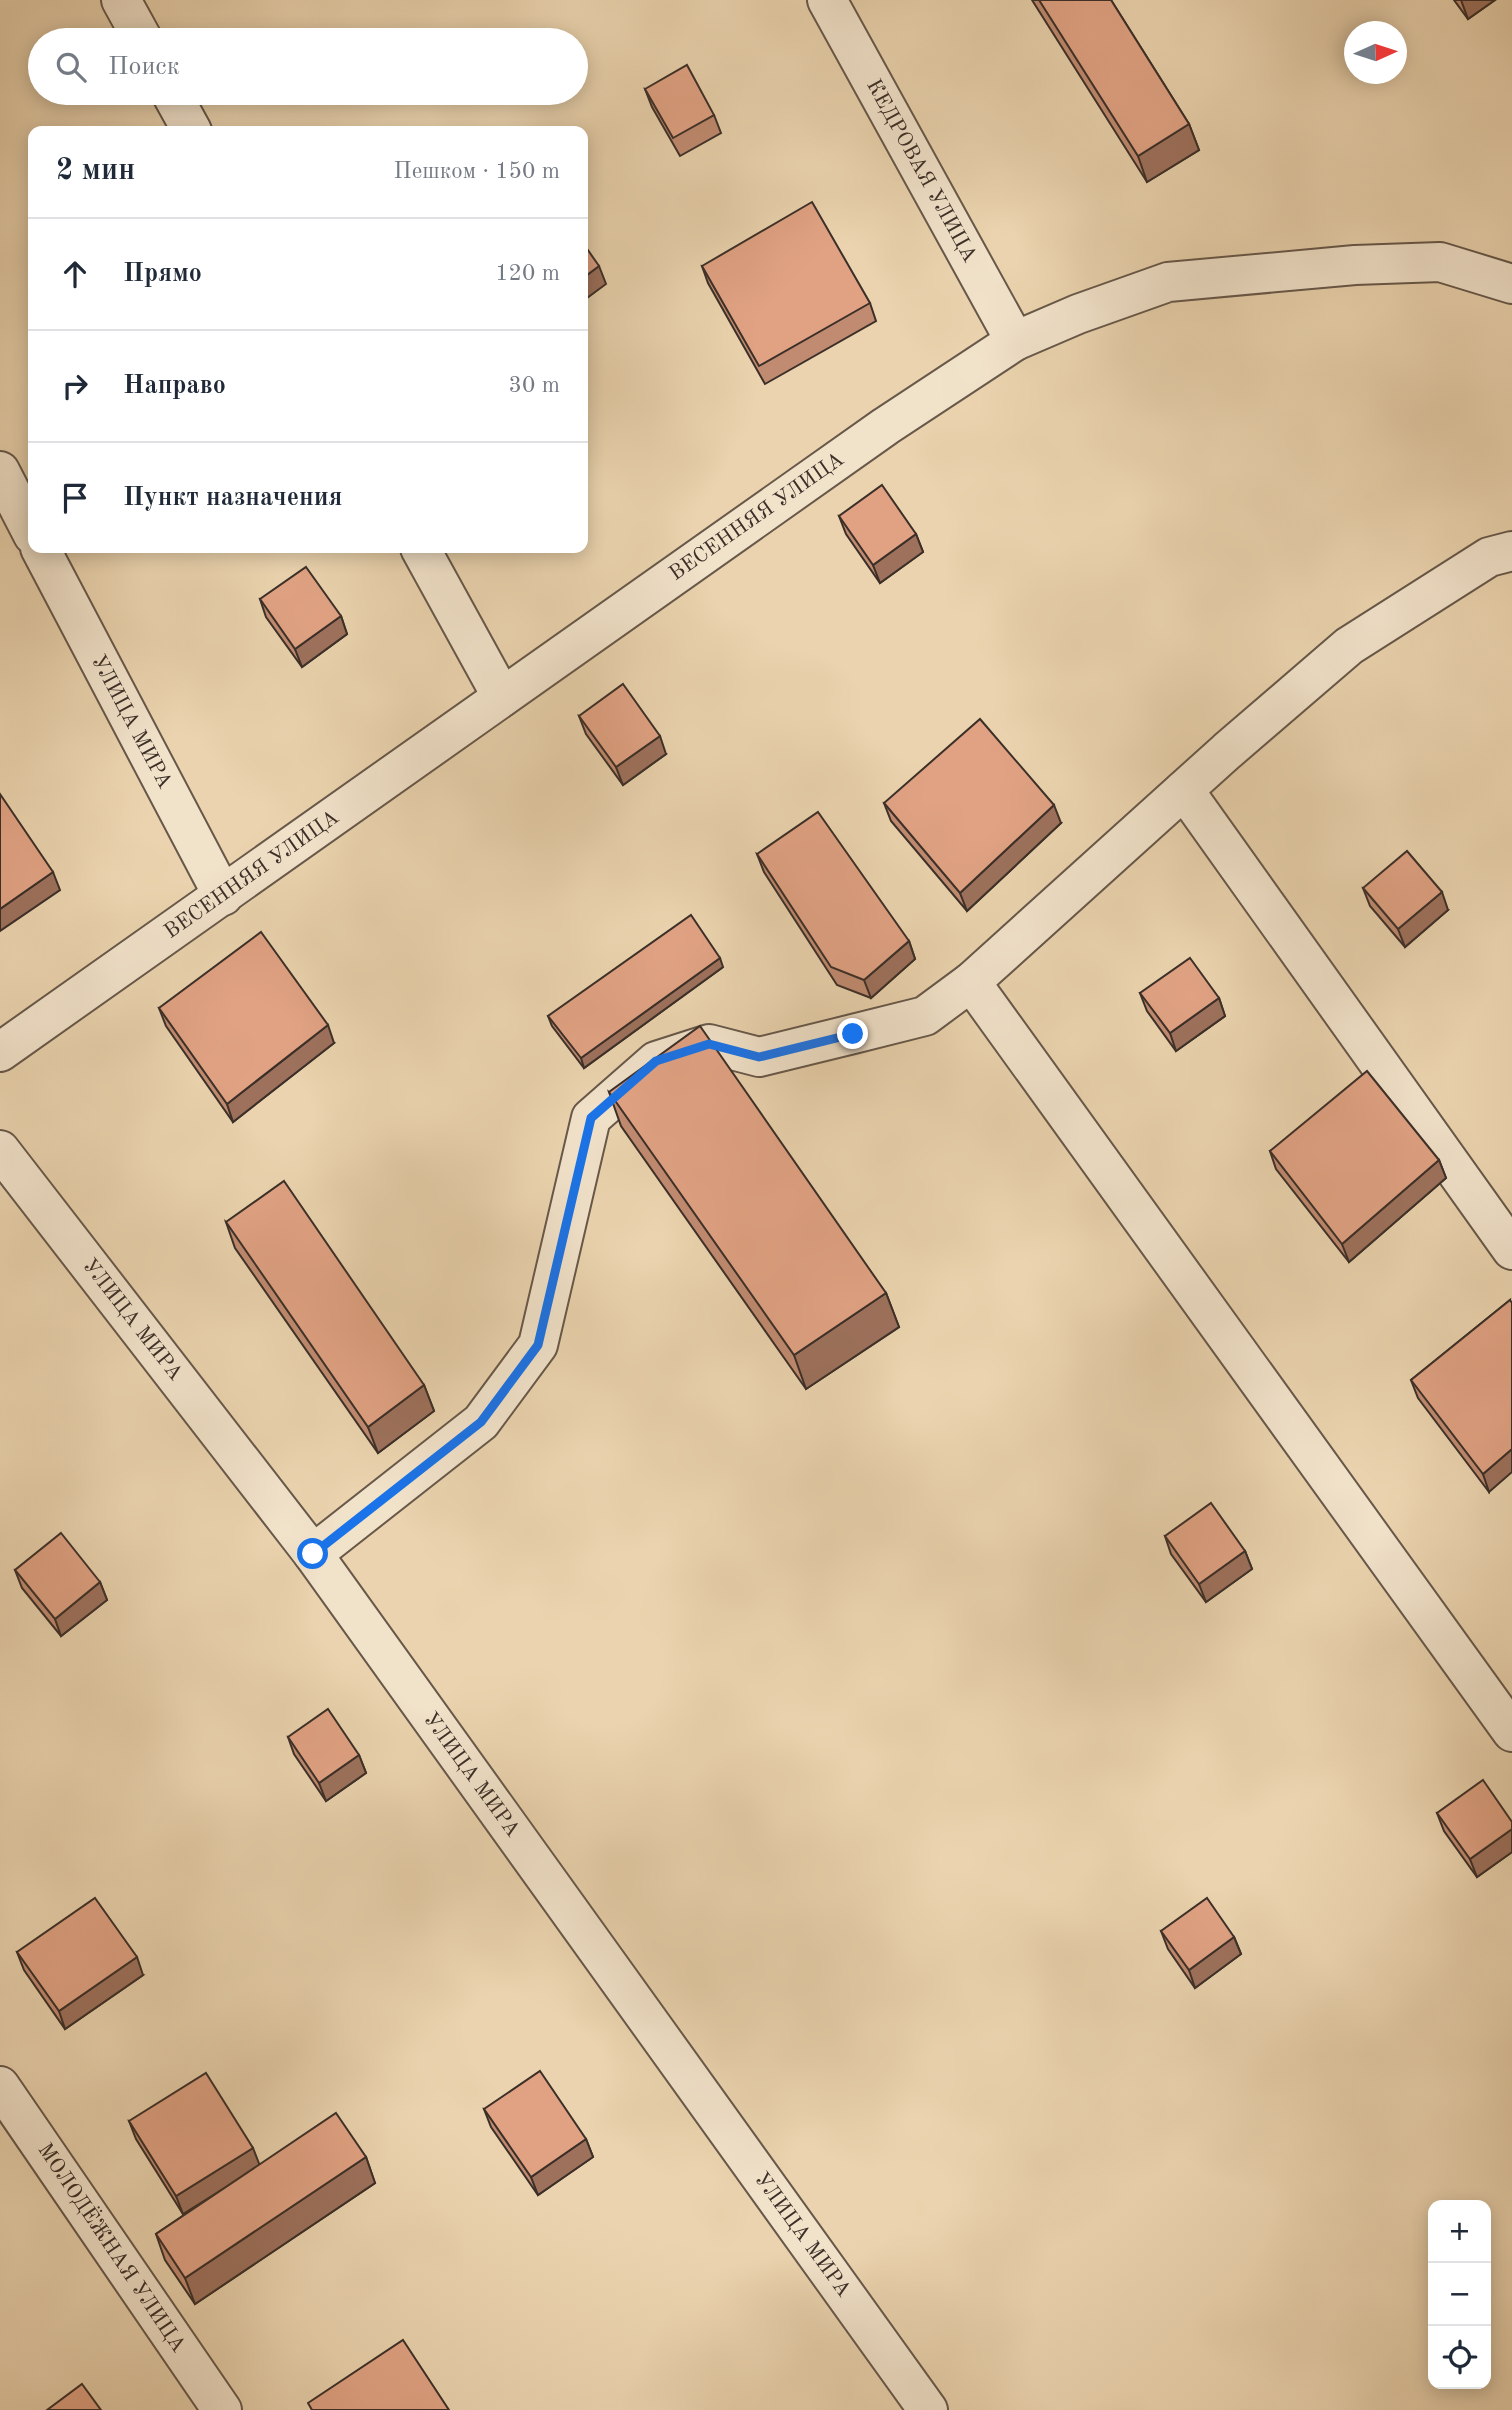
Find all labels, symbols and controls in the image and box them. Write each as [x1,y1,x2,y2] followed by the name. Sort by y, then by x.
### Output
[1344,21,1407,84] north arrow
[28,28,588,105] search box
[52,48,90,86] icon: search
[108,54,180,80] text: Поиск
[862,76,980,266] street label: КЕДРОВАЯ УЛИЦА
[56,156,135,186] text: 2 мин
[394,160,560,183] text: Пешком · 150 m
[56,255,94,293] icon: ahead
[123,261,202,287] text: Прямо
[495,262,560,285] text: 120 m
[56,367,94,405] icon: right
[123,373,226,399] text: Направо
[509,374,560,397] text: 30 m
[666,449,848,585] street label: ВЕСЕННЯЯ УЛИЦА
[56,479,94,517] icon: arrive
[123,485,342,511] text: Пункт назначения
[87,652,175,792] street label: УЛИЦА МИРА
[161,807,343,943] street label: ВЕСЕННЯЯ УЛИЦА
[837,1018,868,1049] route end
[78,1255,186,1385] street label: УЛИЦА МИРА
[297,1538,328,1569] route start
[419,1709,523,1841] street label: УЛИЦА МИРА
[33,2138,192,2356] street label: МОЛОДЁЖНАЯ УЛИЦА
[750,2169,854,2301] street label: УЛИЦА МИРА
[1428,2200,1491,2389] map controls
[1428,2200,1491,2263] button: +
[1428,2263,1491,2326] button: −
[1428,2326,1491,2389] button: locate

